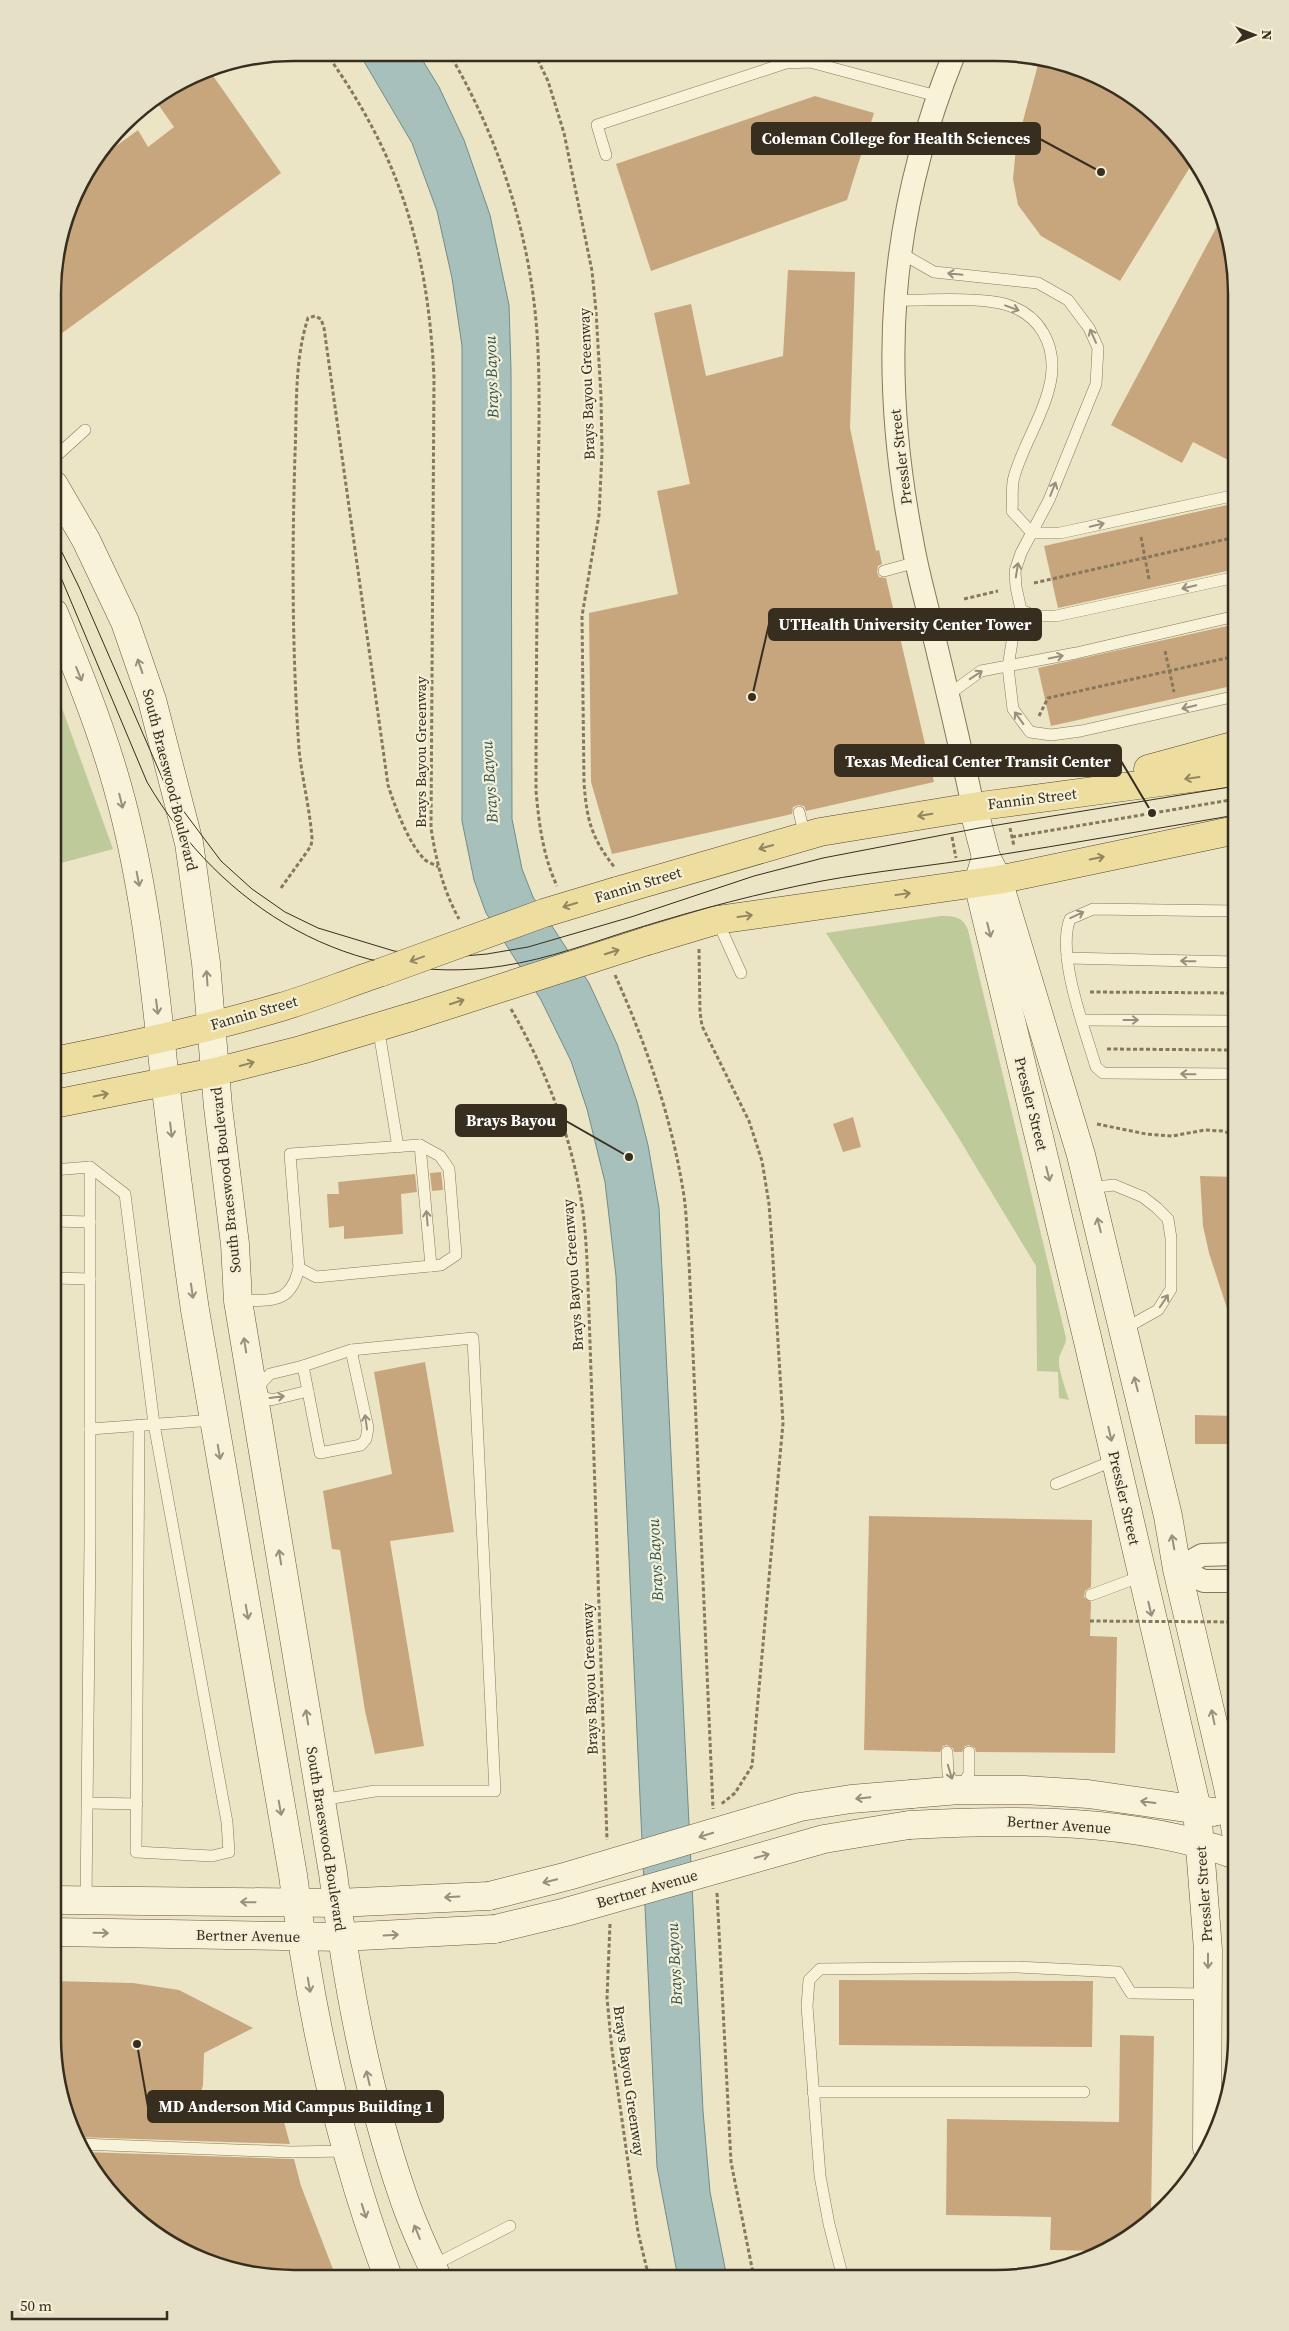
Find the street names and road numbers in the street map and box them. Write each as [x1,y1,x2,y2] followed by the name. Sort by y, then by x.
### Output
[573,307,600,460] street label: Brays Bayou Greenway
[884,408,917,506] street label: Pressler Street
[410,676,431,828] street label: Brays Bayou Greenway
[138,687,203,874] street label: South Braeswood Boulevard
[986,783,1078,814] street label: Fannin Street
[592,861,684,908] street label: Fannin Street
[208,990,300,1035] street label: Fannin Street
[1010,1055,1053,1153] street label: Pressler Street
[205,1086,246,1274] street label: South Braeswood Boulevard
[557,1198,588,1352] street label: Brays Bayou Greenway
[1103,1449,1146,1547] street label: Pressler Street
[576,1602,603,1755] street label: Brays Bayou Greenway
[302,1745,352,1933] street label: South Braeswood Boulevard
[1006,1810,1112,1839] street label: Bertner Avenue
[1190,1845,1217,1943] street label: Pressler Street
[594,1864,700,1913] street label: Bertner Avenue
[196,1924,301,1947] street label: Bertner Avenue
[609,2004,651,2158] street label: Brays Bayou Greenway

